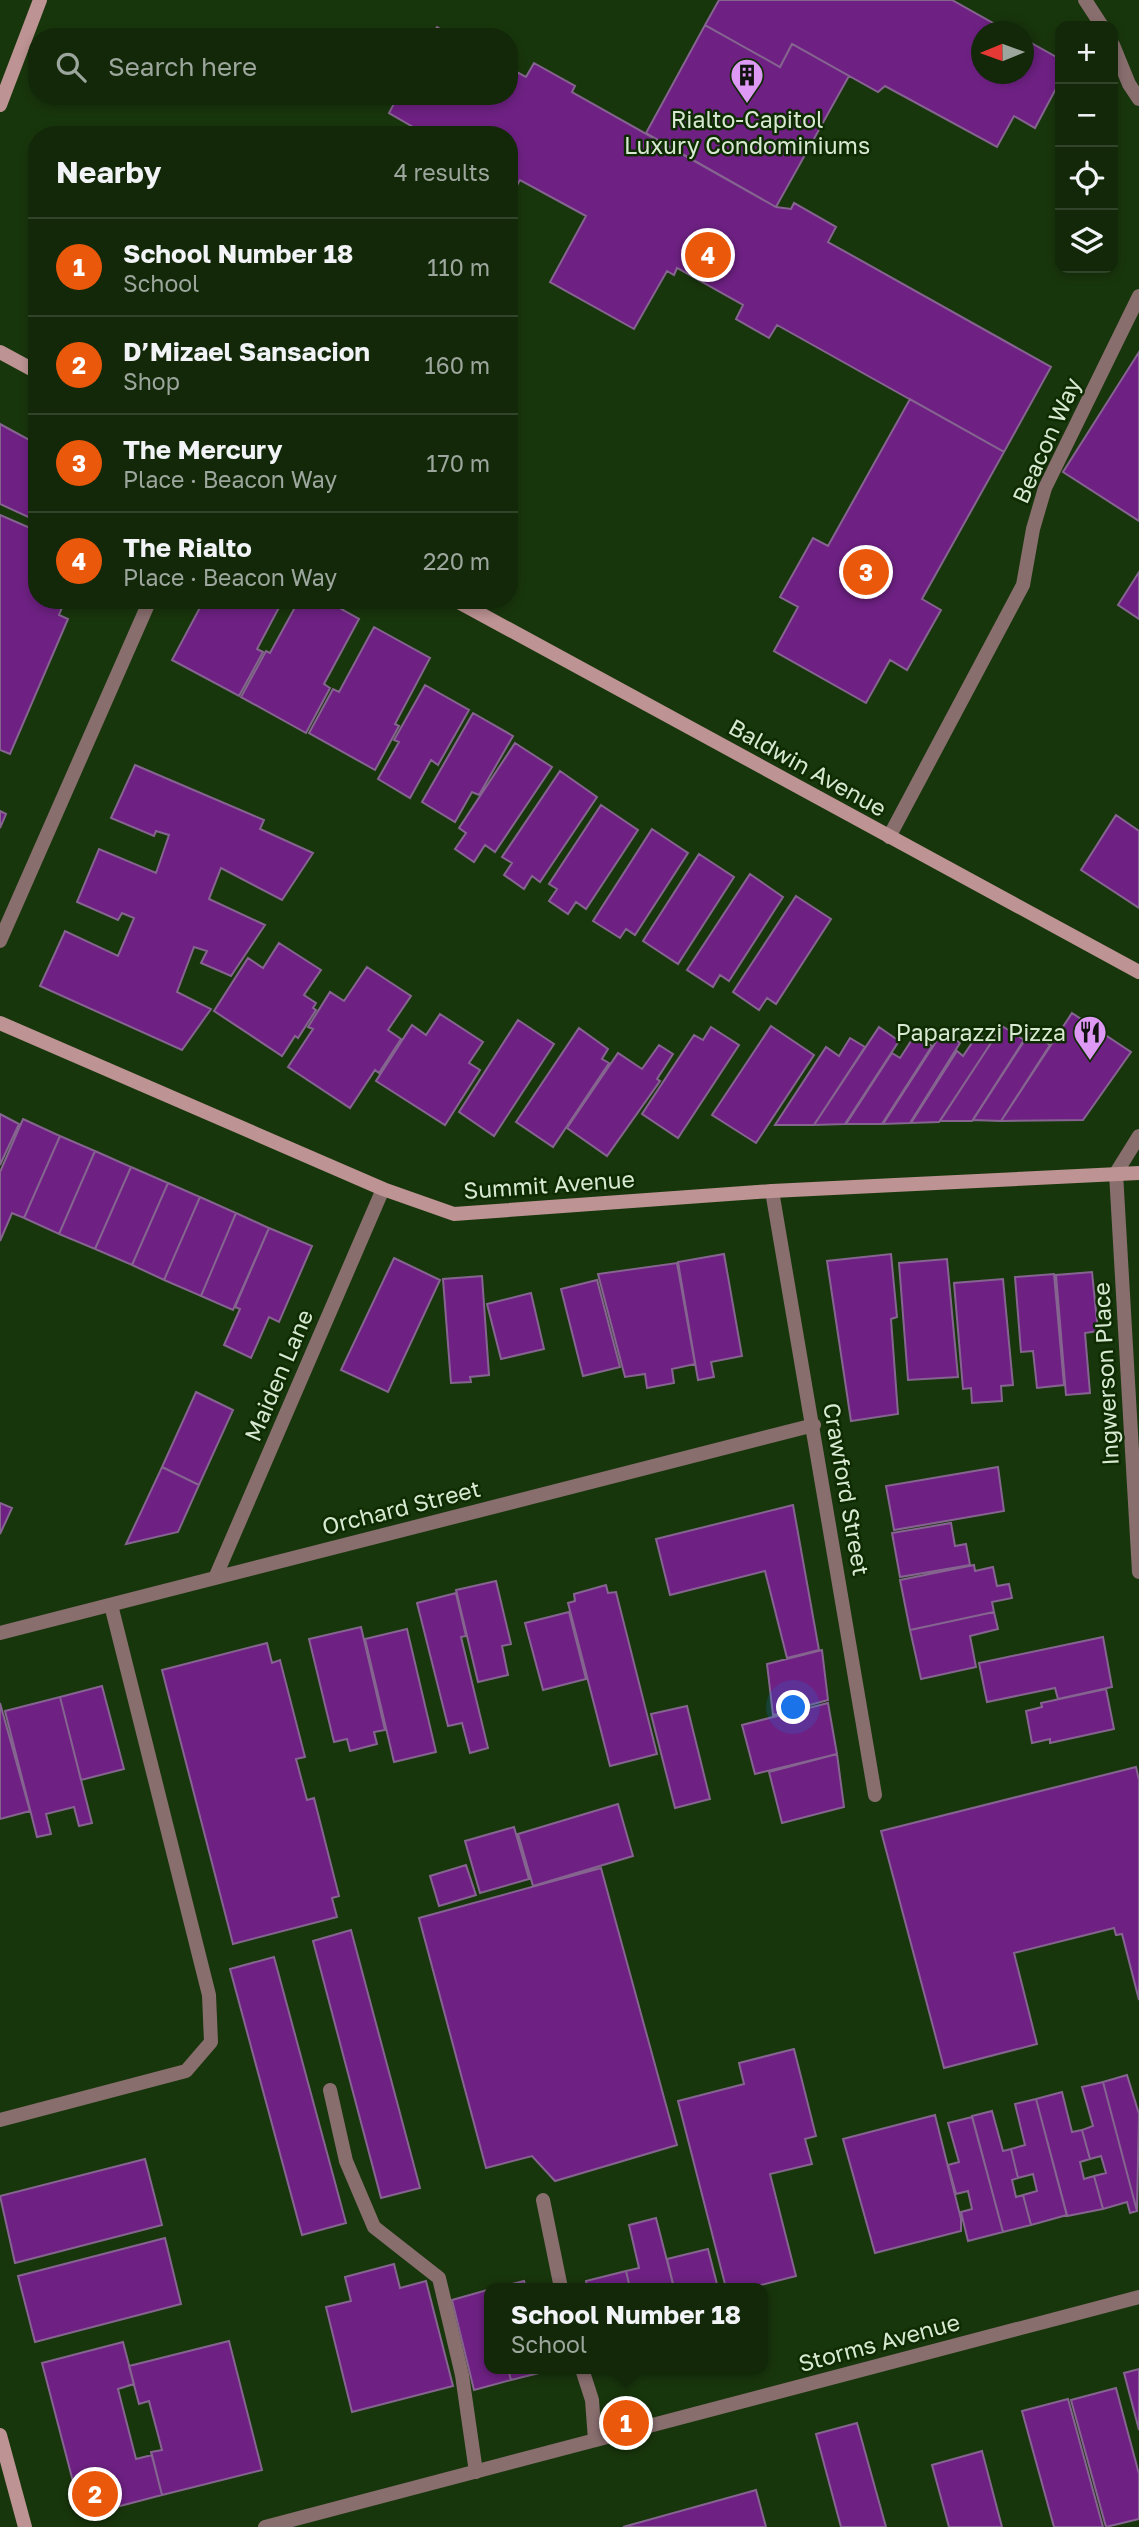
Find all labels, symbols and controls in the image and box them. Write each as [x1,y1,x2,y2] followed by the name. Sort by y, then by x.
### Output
[971,21,1034,84] north arrow
[1055,21,1118,273] map controls
[1055,21,1118,84] button: +
[28,28,518,105] search box
[52,48,90,86] icon: search
[108,51,257,82] text: Search here
[728,56,766,105] building icon: Rialto-Capitol Luxury Condominiums
[1055,84,1118,147] button: −
[624,105,870,159] place label: Rialto-Capitol Luxury Condominiums
[1055,147,1118,210] button: locate
[56,154,161,190] text: Nearby
[394,158,490,186] text: 4 results
[1055,210,1118,273] button: layers
[685,229,731,281] pin: 4
[123,238,354,269] text: School Number 18
[73,253,85,281] text: 1
[427,253,490,281] text: 110 m
[123,269,199,297] text: School
[123,336,370,367] text: D’Mizael Sansacion
[72,351,86,379] text: 2
[425,351,490,379] text: 160 m
[123,367,180,395] text: Shop
[1006,373,1086,507] street label: Beacon Way
[123,434,283,465] text: The Mercury
[72,449,86,477] text: 3
[426,449,490,477] text: 170 m
[123,465,337,493] text: Place · Beacon Way
[123,532,252,563] text: The Rialto
[843,546,889,598] pin: 3
[72,547,86,575] text: 4
[423,547,490,575] text: 220 m
[123,563,337,591] text: Place · Beacon Way
[724,712,892,822] street label: Baldwin Avenue
[1071,1013,1109,1062] restaurant icon: Paparazzi Pizza
[896,1018,1066,1046] place label: Paparazzi Pizza
[462,1164,636,1204] street label: Summit Avenue
[1086,1282,1124,1466] street label: Ingwerson Place
[238,1305,318,1445] street label: Maiden Lane
[818,1400,876,1578] street label: Crawford Street
[319,1474,483,1540] street label: Orchard Street
[776,1690,810,1724] your location
[484,2283,768,2374] popup
[511,2299,741,2330] text: School Number 18
[795,2307,963,2377] street label: Storms Avenue
[511,2330,587,2358] text: School
[603,2397,649,2449] pin: 1
[72,2468,118,2520] pin: 2

